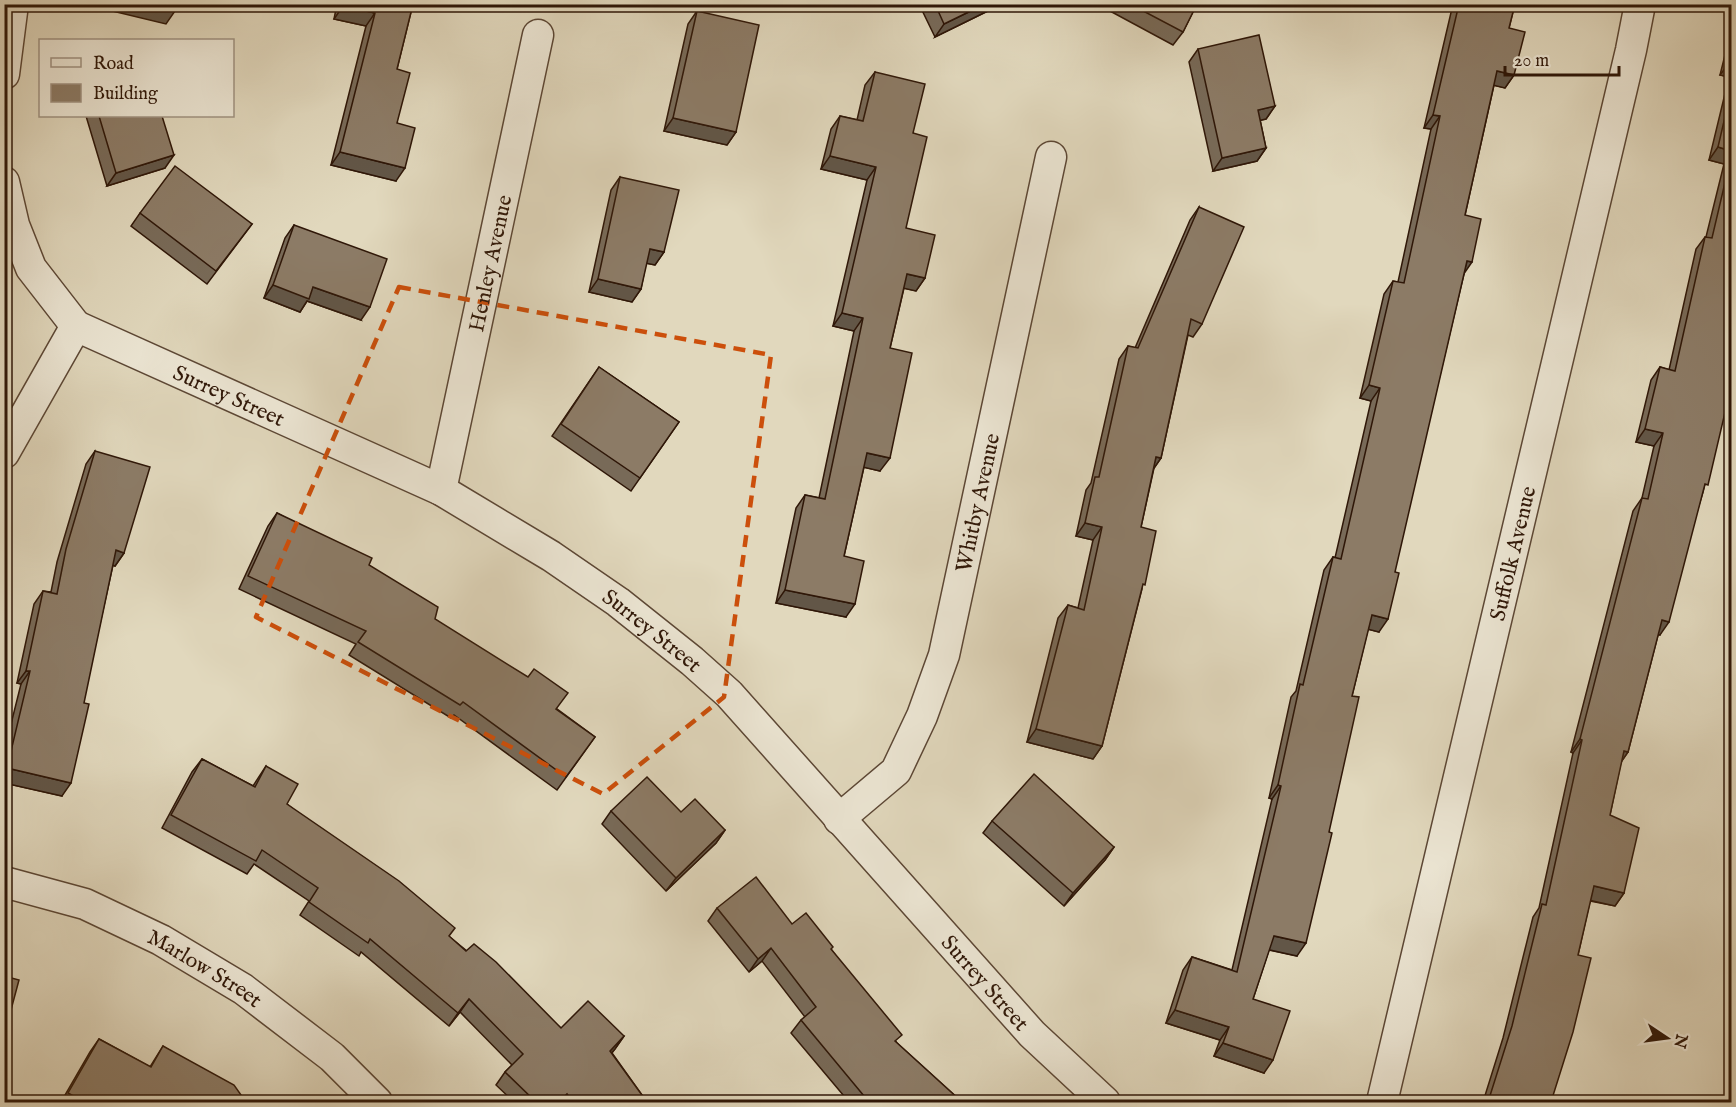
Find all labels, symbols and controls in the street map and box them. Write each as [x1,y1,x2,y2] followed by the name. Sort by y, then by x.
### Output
[39,39,234,117] legend
[1505,39,1619,77] scale bar
[1514,50,1549,73] text: 20 m
[93,53,134,76] text: Road
[93,83,158,106] text: Building
[463,192,520,335] street label: Henley Avenue
[168,359,289,434] street label: Surrey Street
[950,431,1007,575] street label: Whitby Avenue
[1484,484,1543,624] street label: Suffolk Avenue
[596,583,707,679] street label: Surrey Street
[142,924,268,1015] street label: Marlow Street
[934,930,1035,1038] street label: Surrey Street
[1637,1008,1697,1068] north arrow
[1668,1031,1691,1050] text: N

